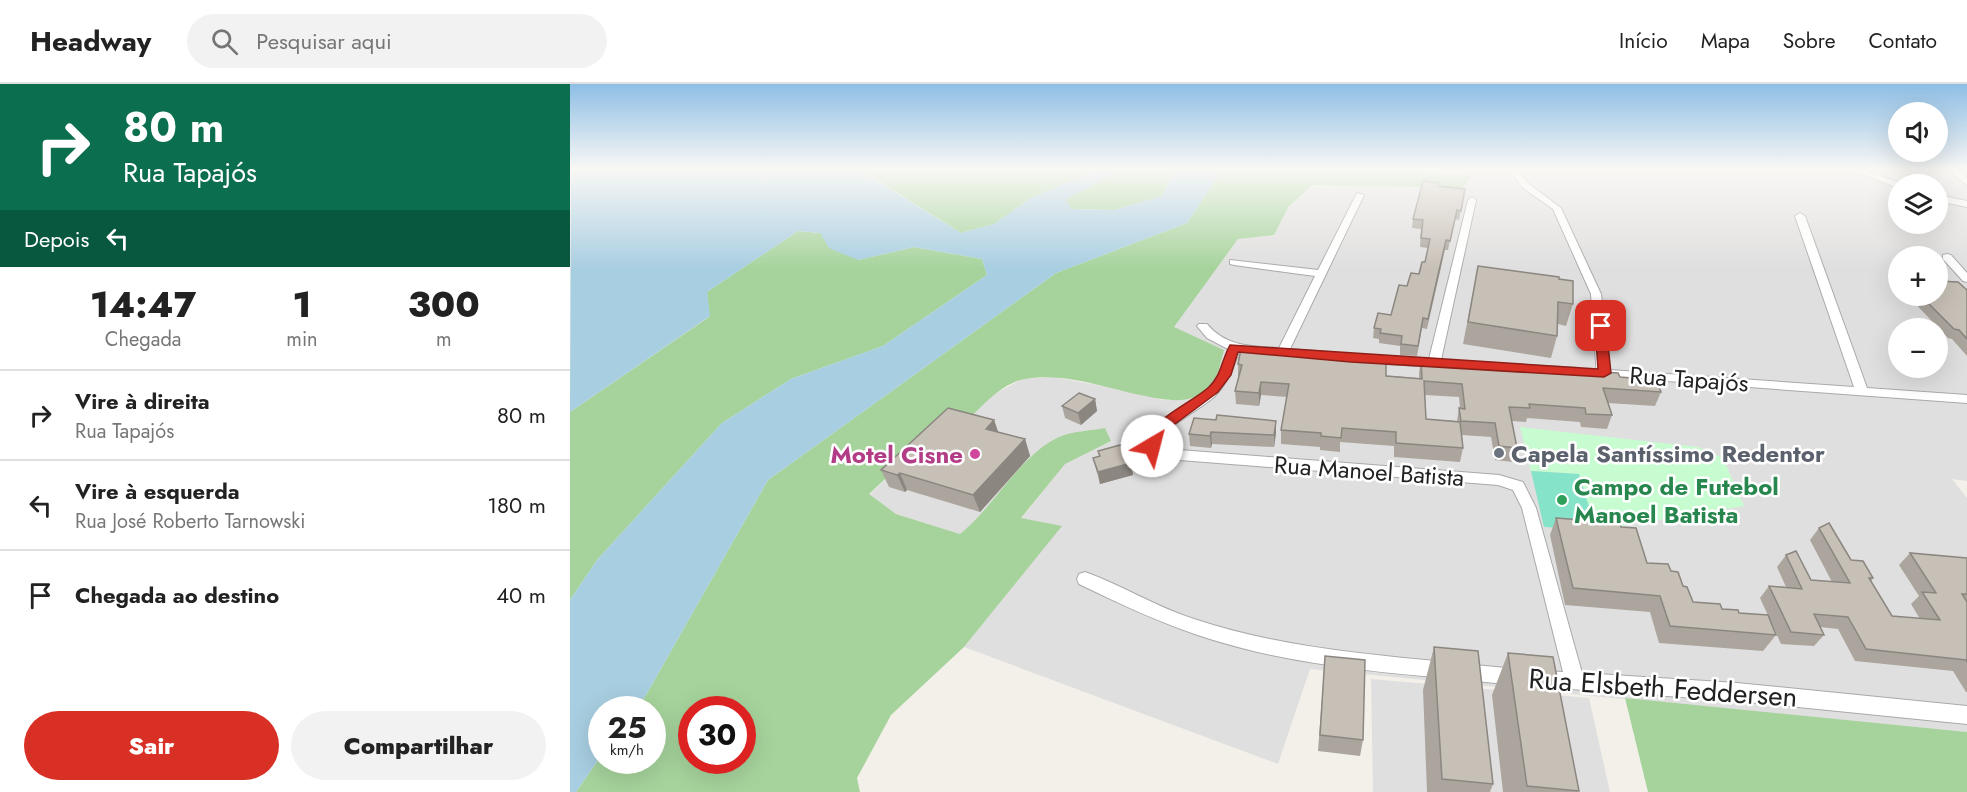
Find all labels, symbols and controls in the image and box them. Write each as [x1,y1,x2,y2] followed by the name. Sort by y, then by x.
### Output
[187,14,607,68] search box
[30,21,151,62] text: Headway
[208,25,241,58] icon: search
[256,25,392,57] text: Pesquisar aqui
[1619,26,1668,56] text: Início
[1701,26,1750,56] text: Mapa
[1783,26,1835,56] text: Sobre
[1868,26,1937,56] text: Contato
[123,97,224,158] text: 80 m
[1888,102,1948,378] map controls
[1888,102,1948,162] button: sound
[24,108,102,186] icon: right
[123,153,257,192] text: Rua Tapajós
[1888,174,1948,234] button: layers
[101,222,134,255] icon: left
[24,223,89,255] text: Depois
[1888,246,1948,306] button: +
[90,278,196,330] text: 14:47
[292,278,311,330] text: 1
[408,278,480,330] text: 300
[1575,300,1626,351] pin
[1584,309,1617,342] icon: arrive
[1888,318,1948,378] button: −
[105,325,181,354] text: Chegada
[286,325,318,354] text: min
[436,325,452,354] text: m
[1628,357,1750,401] street label: Rua Tapajós
[75,385,210,417] text: Vire à direita
[24,399,57,432] icon: right
[497,399,546,431] text: 80 m
[1120,414,1184,478] position arrow
[75,417,174,446] text: Rua Tapajós
[1511,436,1825,471] place label: Capela Santíssimo Redentor
[830,437,963,472] place label: Motel Cisne
[1492,446,1506,460] marker: Capela Santíssimo Redentor
[968,447,982,461] marker: Motel Cisne
[1273,447,1465,495] street label: Rua Manoel Batista
[1574,469,1779,532] place label: Campo de Futebol Manoel Batista
[75,475,240,507] text: Vire à esquerda
[24,489,57,522] icon: left
[487,489,546,521] text: 180 m
[1555,493,1569,507] marker: Campo de Futebol Manoel Batista
[75,507,305,536] text: Rua José Roberto Tarnowski
[24,579,57,612] icon: arrive
[75,579,279,611] text: Chegada ao destino
[496,579,546,611] text: 40 m
[1527,658,1799,718] street label: Rua Elsbeth Feddersen
[678,696,756,774] speed limit sign: 30
[607,706,647,749] text: 25
[24,711,279,780] button: Sair
[291,711,546,780] button: Compartilhar
[610,739,644,761] text: km/h

